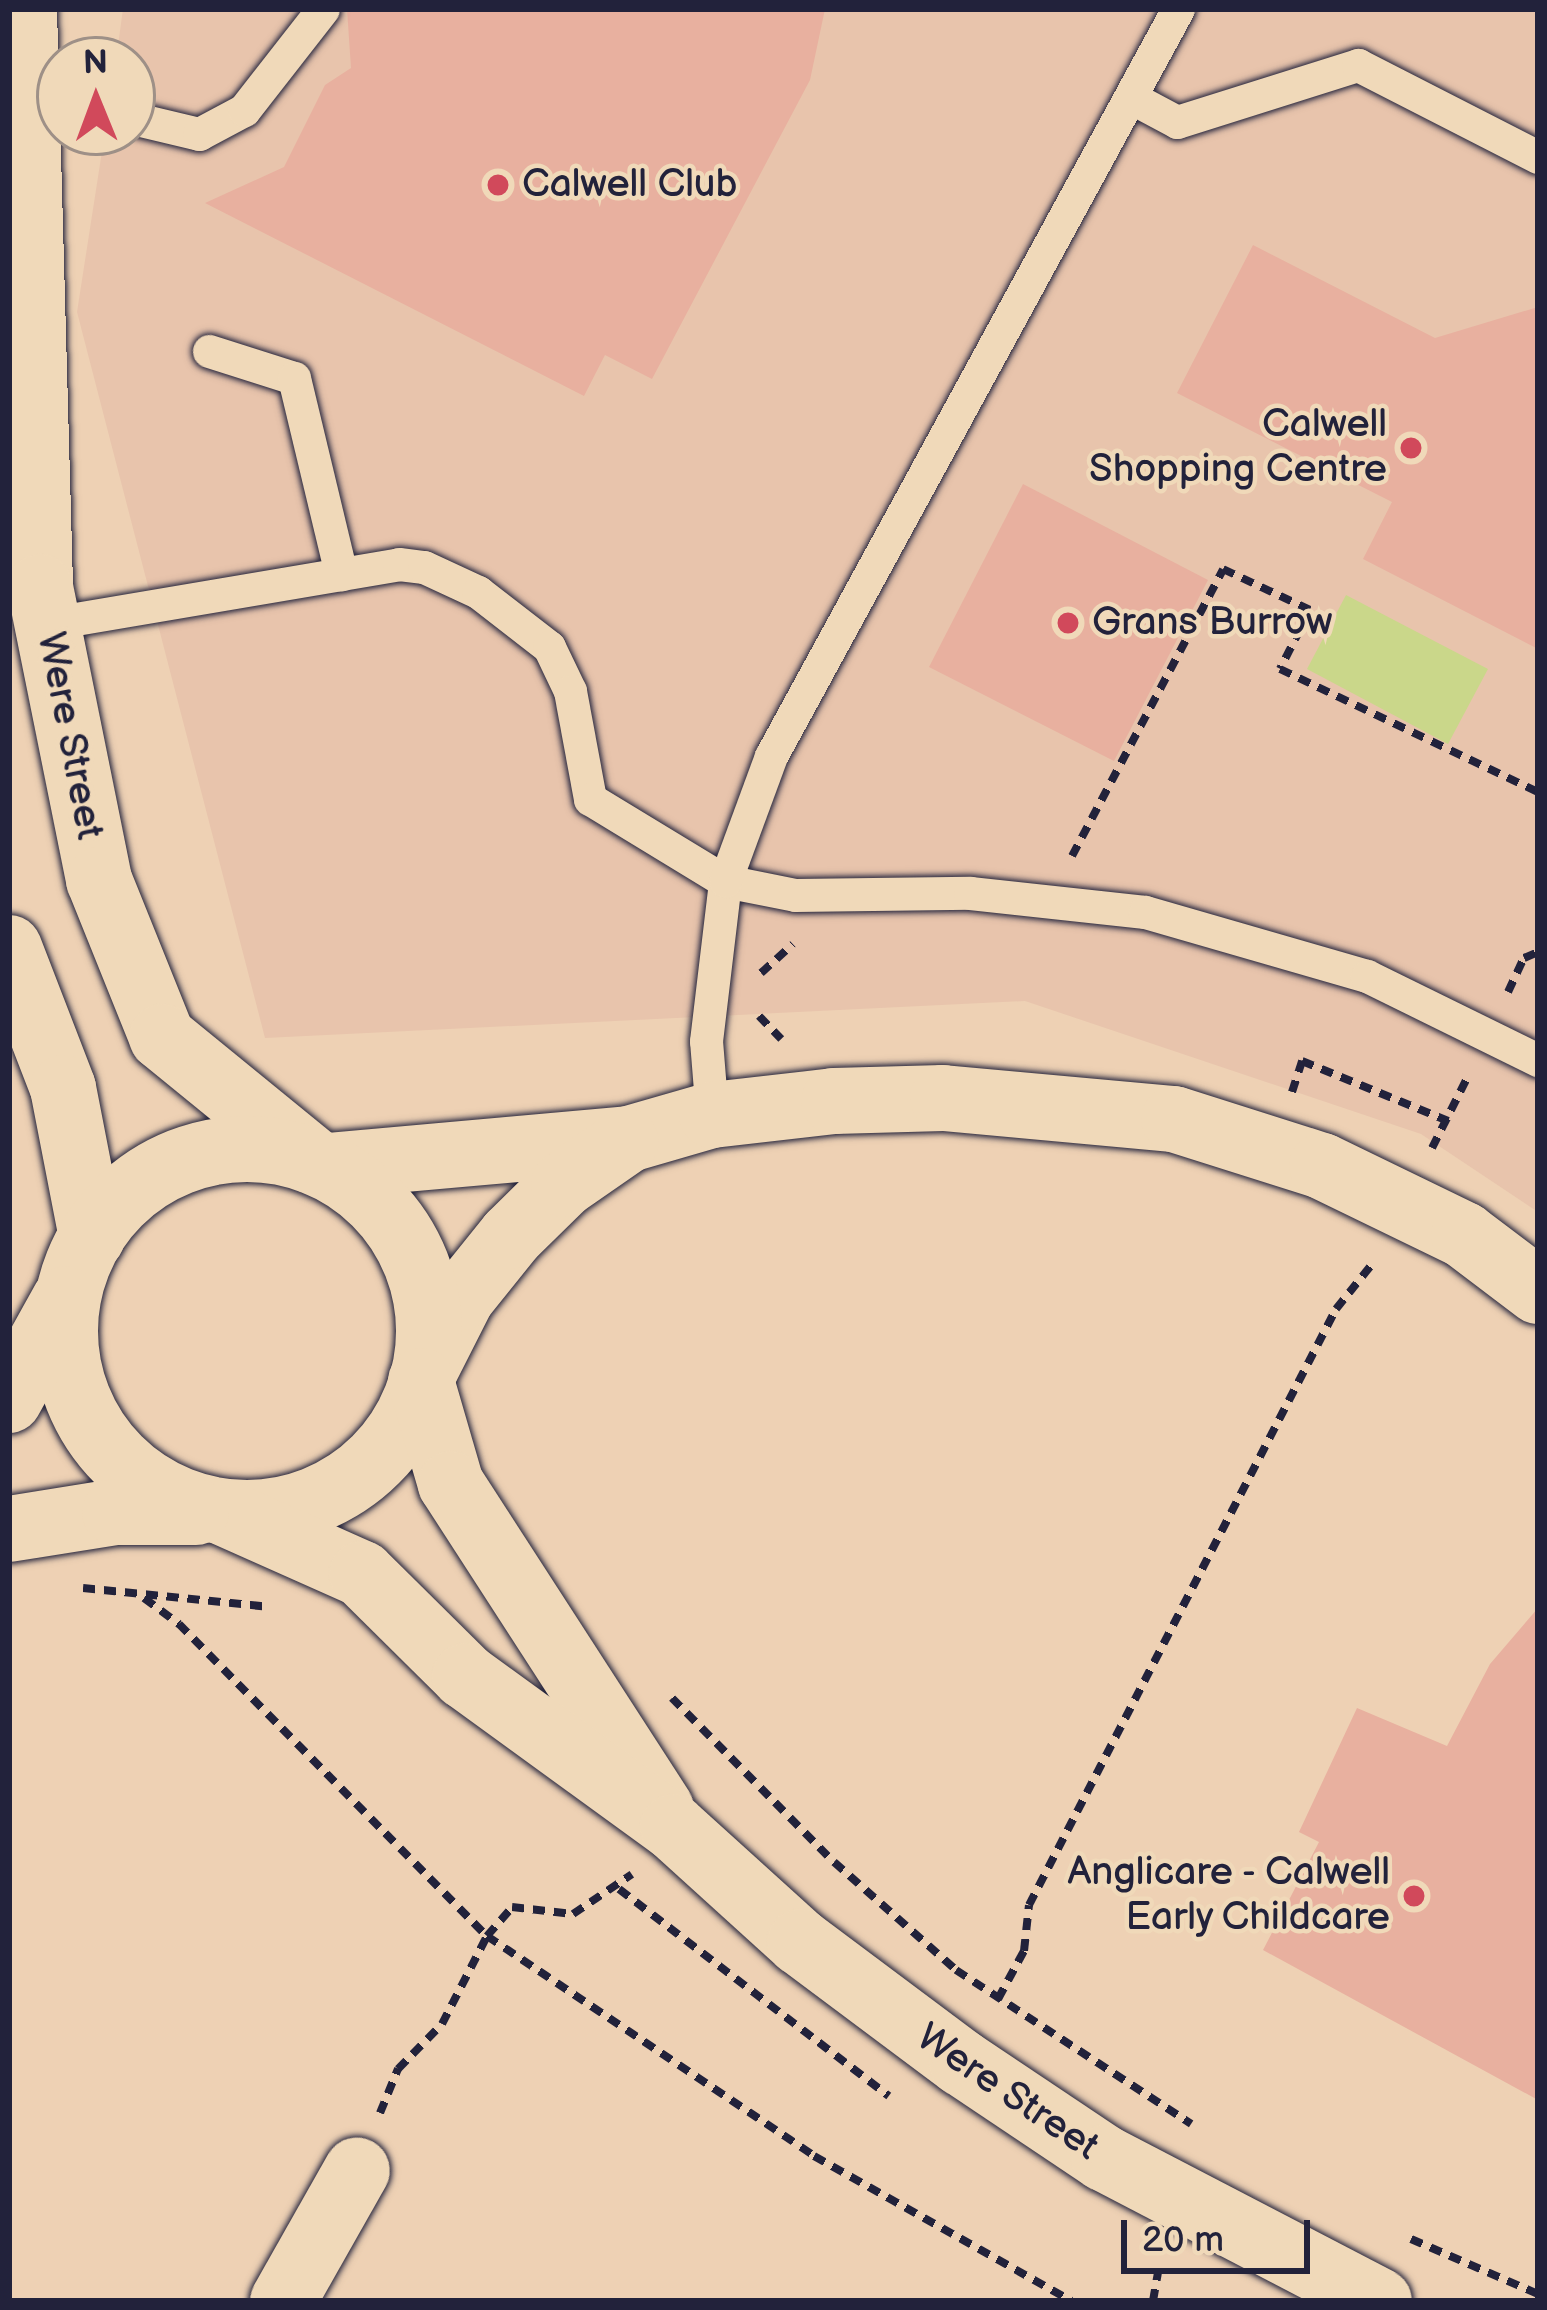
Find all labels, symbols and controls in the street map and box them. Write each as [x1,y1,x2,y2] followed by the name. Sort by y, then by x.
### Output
[36,36,156,156] north arrow
[83,43,108,83] text: N
[522,162,738,208] place label: Calwell Club
[485,172,511,198] marker: Calwell Club
[1089,403,1387,494] place label: Calwell Shopping Centre
[1398,435,1424,461] marker: Calwell Shopping Centre
[1092,600,1332,646] place label: Grans Burrow
[1055,610,1081,636] marker: Grans Burrow
[26,628,112,844] street label: Were Street
[1064,1851,1390,1942] place label: Anglicare - Calwell Early Childcare
[1401,1883,1427,1909] marker: Anglicare - Calwell Early Childcare
[907,2015,1107,2171] street label: Were Street
[1127,2196,1316,2270] scale bar
[1142,2219,1224,2262] text: 20 m

